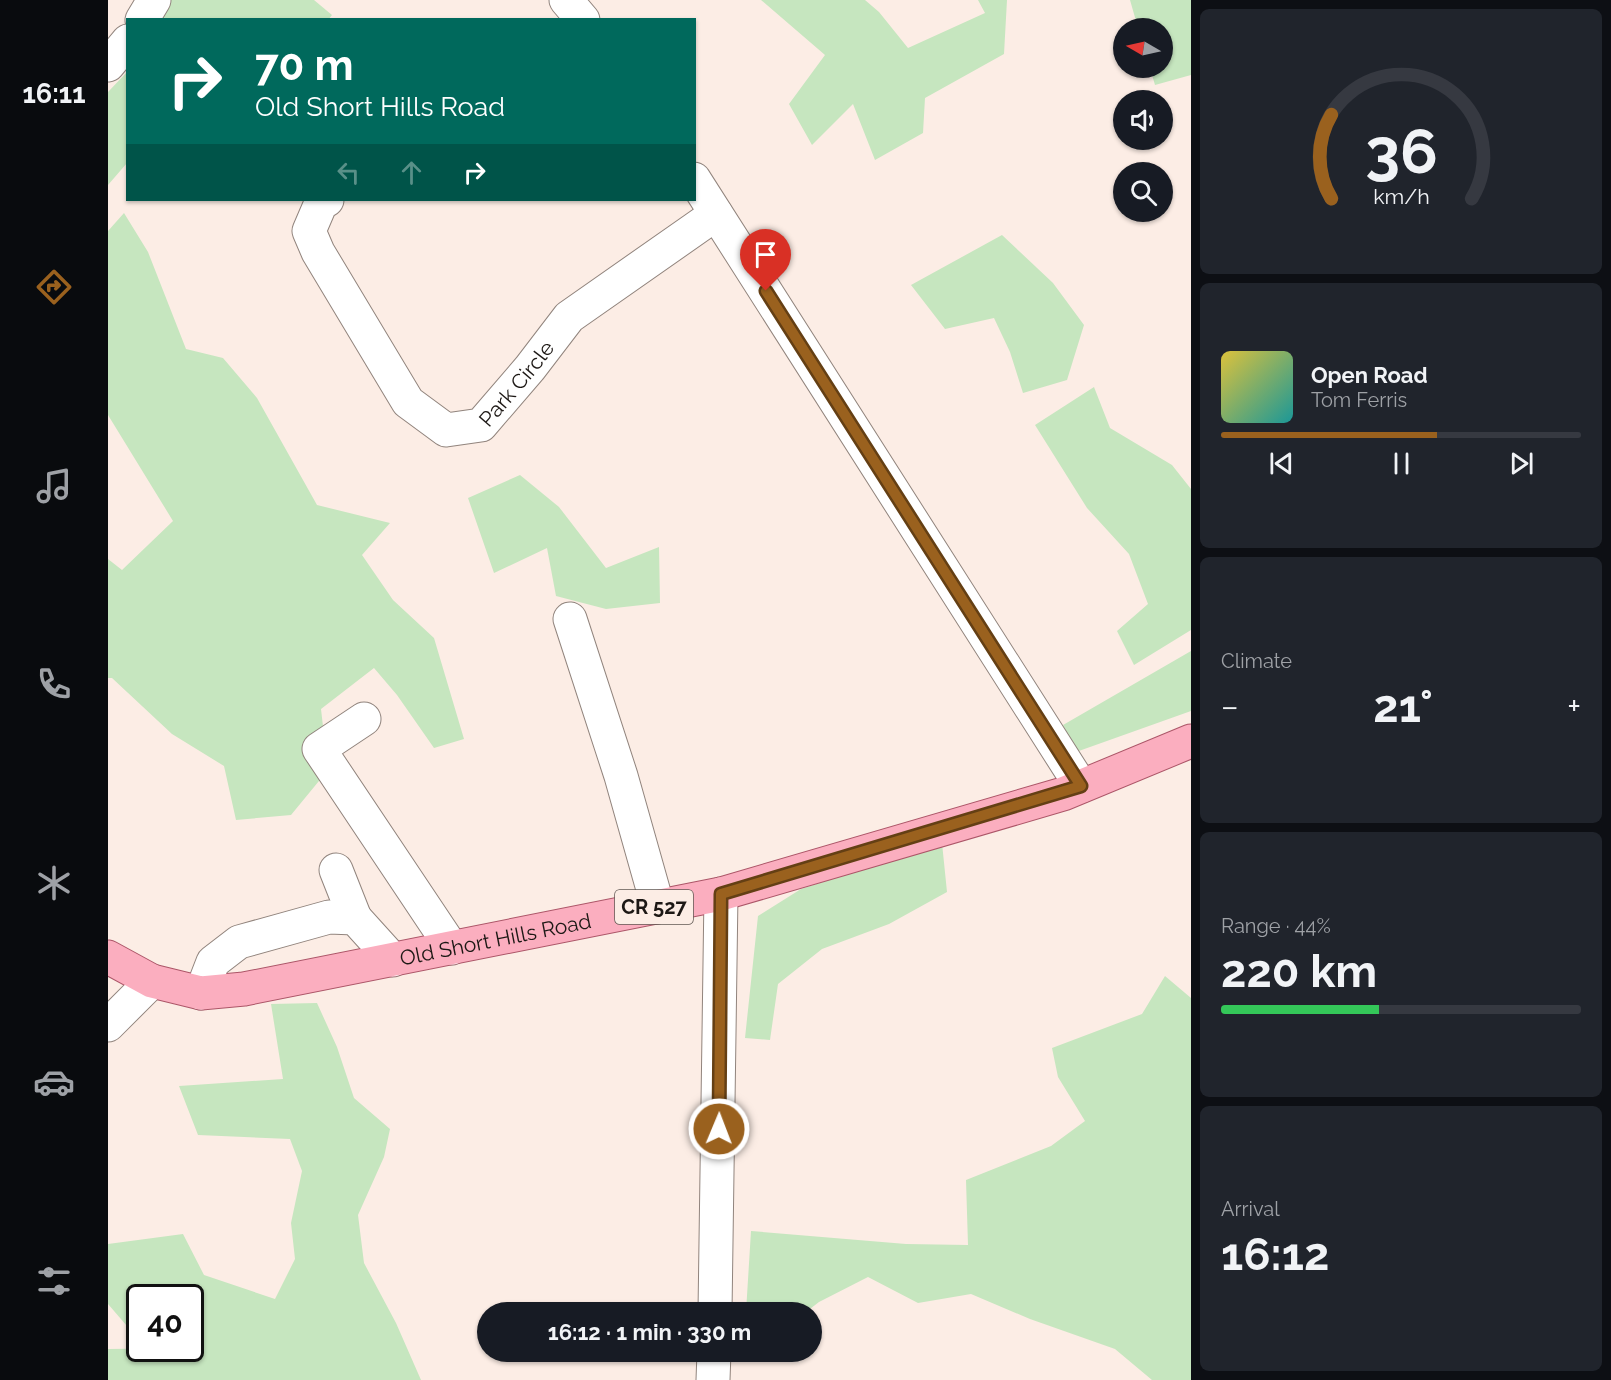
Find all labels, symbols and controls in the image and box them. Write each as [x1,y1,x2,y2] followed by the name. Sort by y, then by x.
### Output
[1113,18,1173,78] north arrow
[1113,18,1173,222] map controls
[255,41,354,90] text: 70 m
[156,42,234,120] icon: right
[22,78,86,109] text: 16:11
[1113,90,1173,150] button: sound
[255,91,505,122] text: Old Short Hills Road
[1365,114,1437,188] text: 36
[332,156,365,189] icon: left
[395,156,428,189] icon: ahead
[458,156,491,189] icon: right
[1113,162,1173,222] button: search
[1373,184,1429,209] text: km/h
[740,229,791,291] pin
[749,238,782,271] icon: arrive
[33,266,75,308] icon: directions
[473,336,559,431] street label: Park Circle
[1311,362,1428,388] text: Open Road
[1311,388,1407,412] text: Tom Ferris
[1265,447,1298,480] icon: previous
[1385,447,1418,480] icon: pause
[1505,447,1538,480] icon: next
[33,465,75,507] icon: music
[1221,649,1292,673] text: Climate
[33,663,75,705] icon: phone
[1373,680,1433,733] text: 21°
[1221,687,1239,726] text: −
[1567,687,1581,726] text: +
[33,862,75,904] icon: climate
[615,890,693,924] road number: CR 527
[397,908,593,970] street label: Old Short Hills Road
[1221,914,1331,938] text: Range · 44%
[1221,945,1377,998] text: 220 km
[33,1061,75,1103] icon: car
[687,1097,751,1161] position arrow
[1221,1197,1280,1221] text: Arrival
[1221,1228,1329,1281] text: 16:12
[33,1260,75,1302] icon: filters
[126,1284,204,1362] speed limit sign: 40
[548,1319,751,1345] text: 16:12 · 1 min · 330 m

